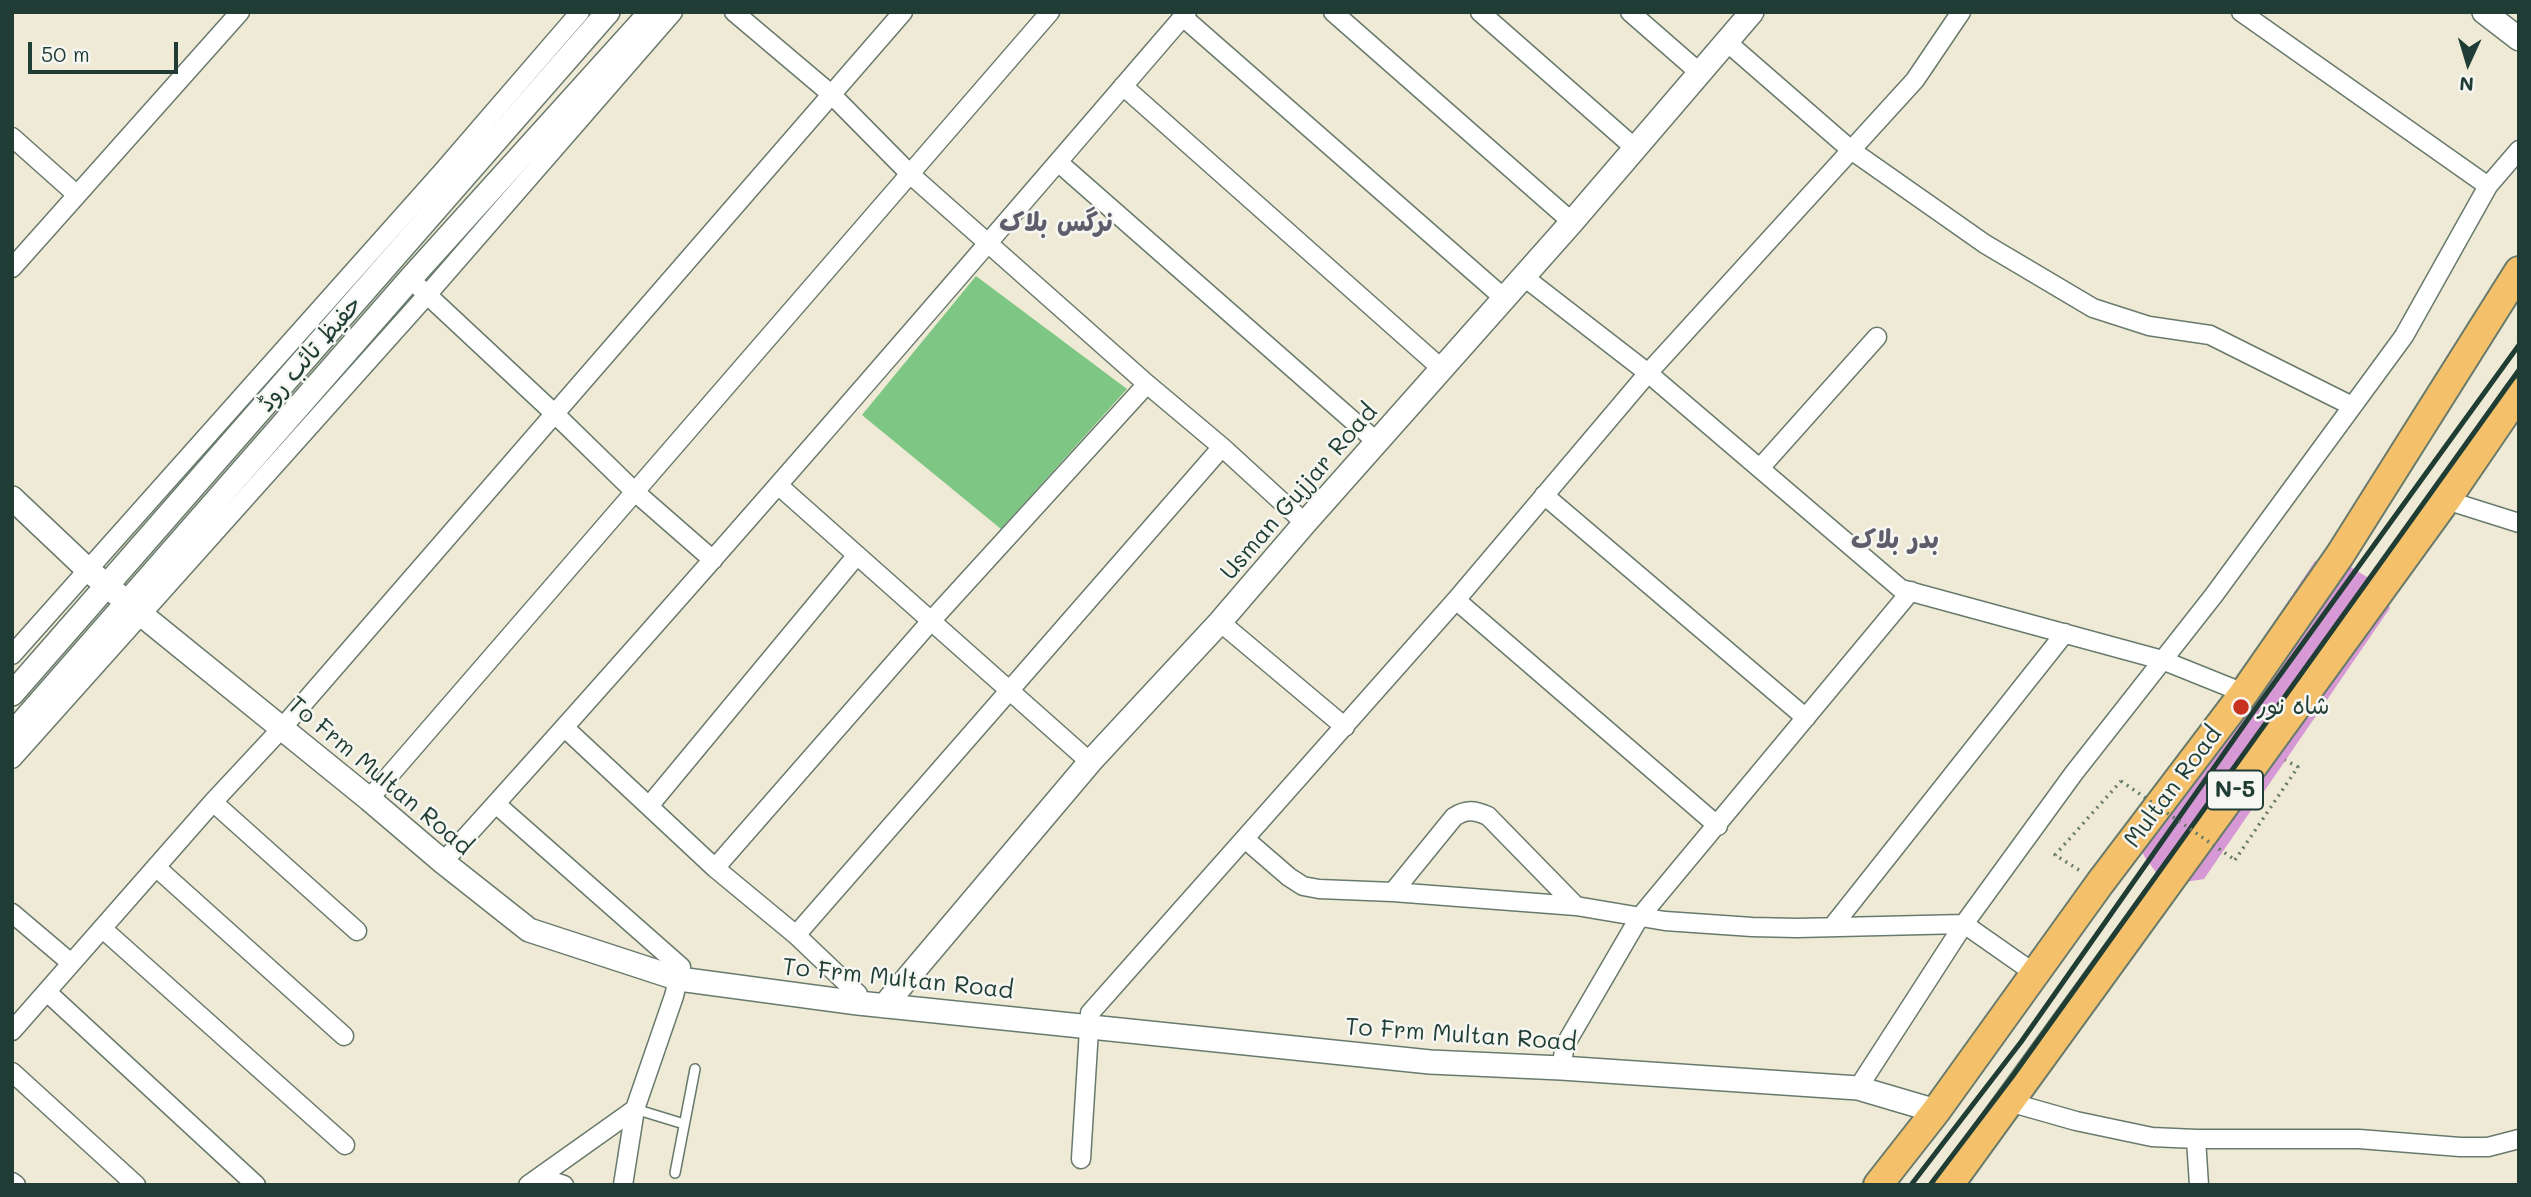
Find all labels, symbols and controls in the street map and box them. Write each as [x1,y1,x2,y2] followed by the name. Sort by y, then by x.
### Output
[32,28,182,72] scale bar
[2433,28,2503,98] north arrow
[41,40,90,67] text: 50 m
[2458,71,2475,97] text: N
[999,207,1113,239] district label: نرگس بلاک
[252,290,368,418] street label: حفیظ تائب روڈ
[1215,398,1383,586] street label: Usman Gujjar Road
[1851,524,1939,556] district label: بدر بلاک
[282,690,478,862] street label: To Frm Multan Road
[2257,693,2330,721] place label: شاہ نور
[2231,697,2251,717] marker: شاہ نور
[2118,721,2228,853] street label: Multan Road
[2207,770,2263,810] road number: N-5
[781,953,1015,1005] street label: To Frm Multan Road
[1344,1013,1578,1057] street label: To Frm Multan Road

